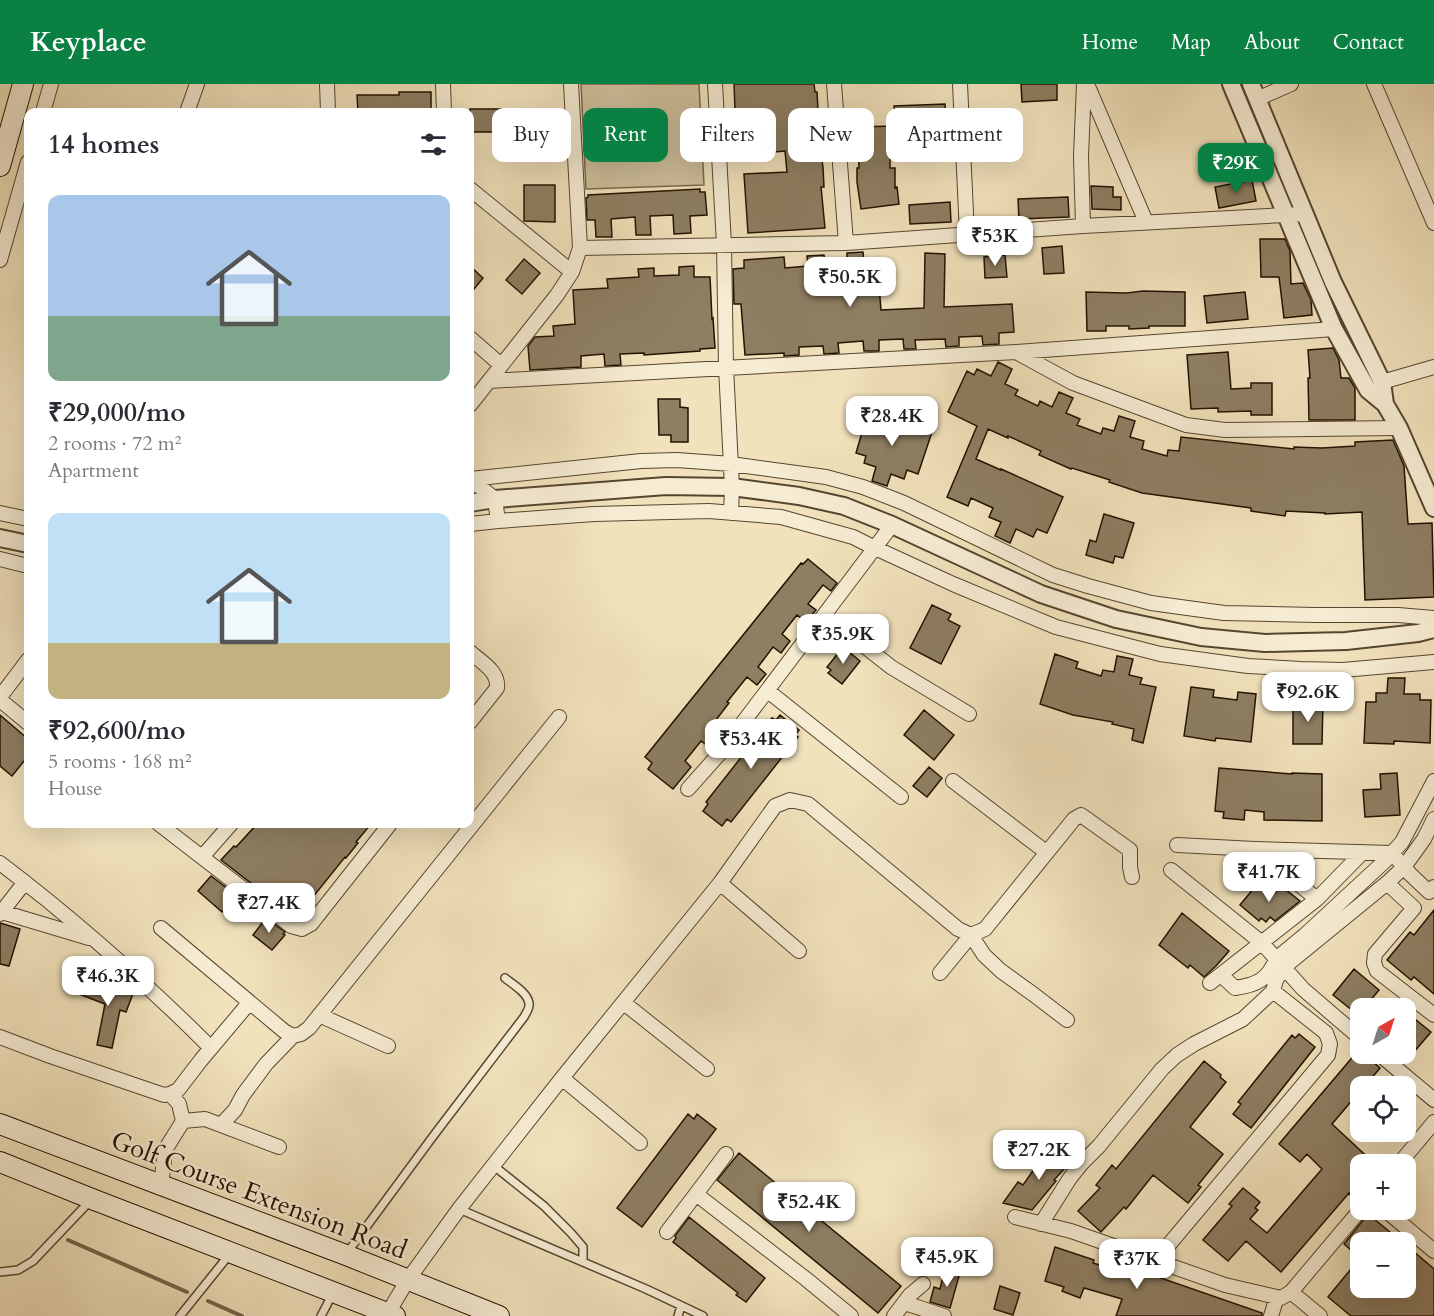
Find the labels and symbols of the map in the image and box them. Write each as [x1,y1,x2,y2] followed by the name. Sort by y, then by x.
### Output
[1200,143,1272,194] pin: ₹29K
[959,216,1031,267] pin: ₹53K
[801,257,899,308] pin: ₹50.5K
[843,396,941,447] pin: ₹28.4K
[794,614,892,665] pin: ₹35.9K
[1259,672,1357,723] pin: ₹92.6K
[702,719,800,770] pin: ₹53.4K
[1220,852,1318,903] pin: ₹41.7K
[220,883,318,934] pin: ₹27.4K
[59,956,157,1007] pin: ₹46.3K
[1350,998,1416,1064] north arrow
[106,1122,412,1268] street label: Golf Course Extension Road
[990,1130,1088,1181] pin: ₹27.2K
[760,1182,858,1233] pin: ₹52.4K
[898,1237,996,1288] pin: ₹45.9K
[1101,1239,1173,1290] pin: ₹37K

